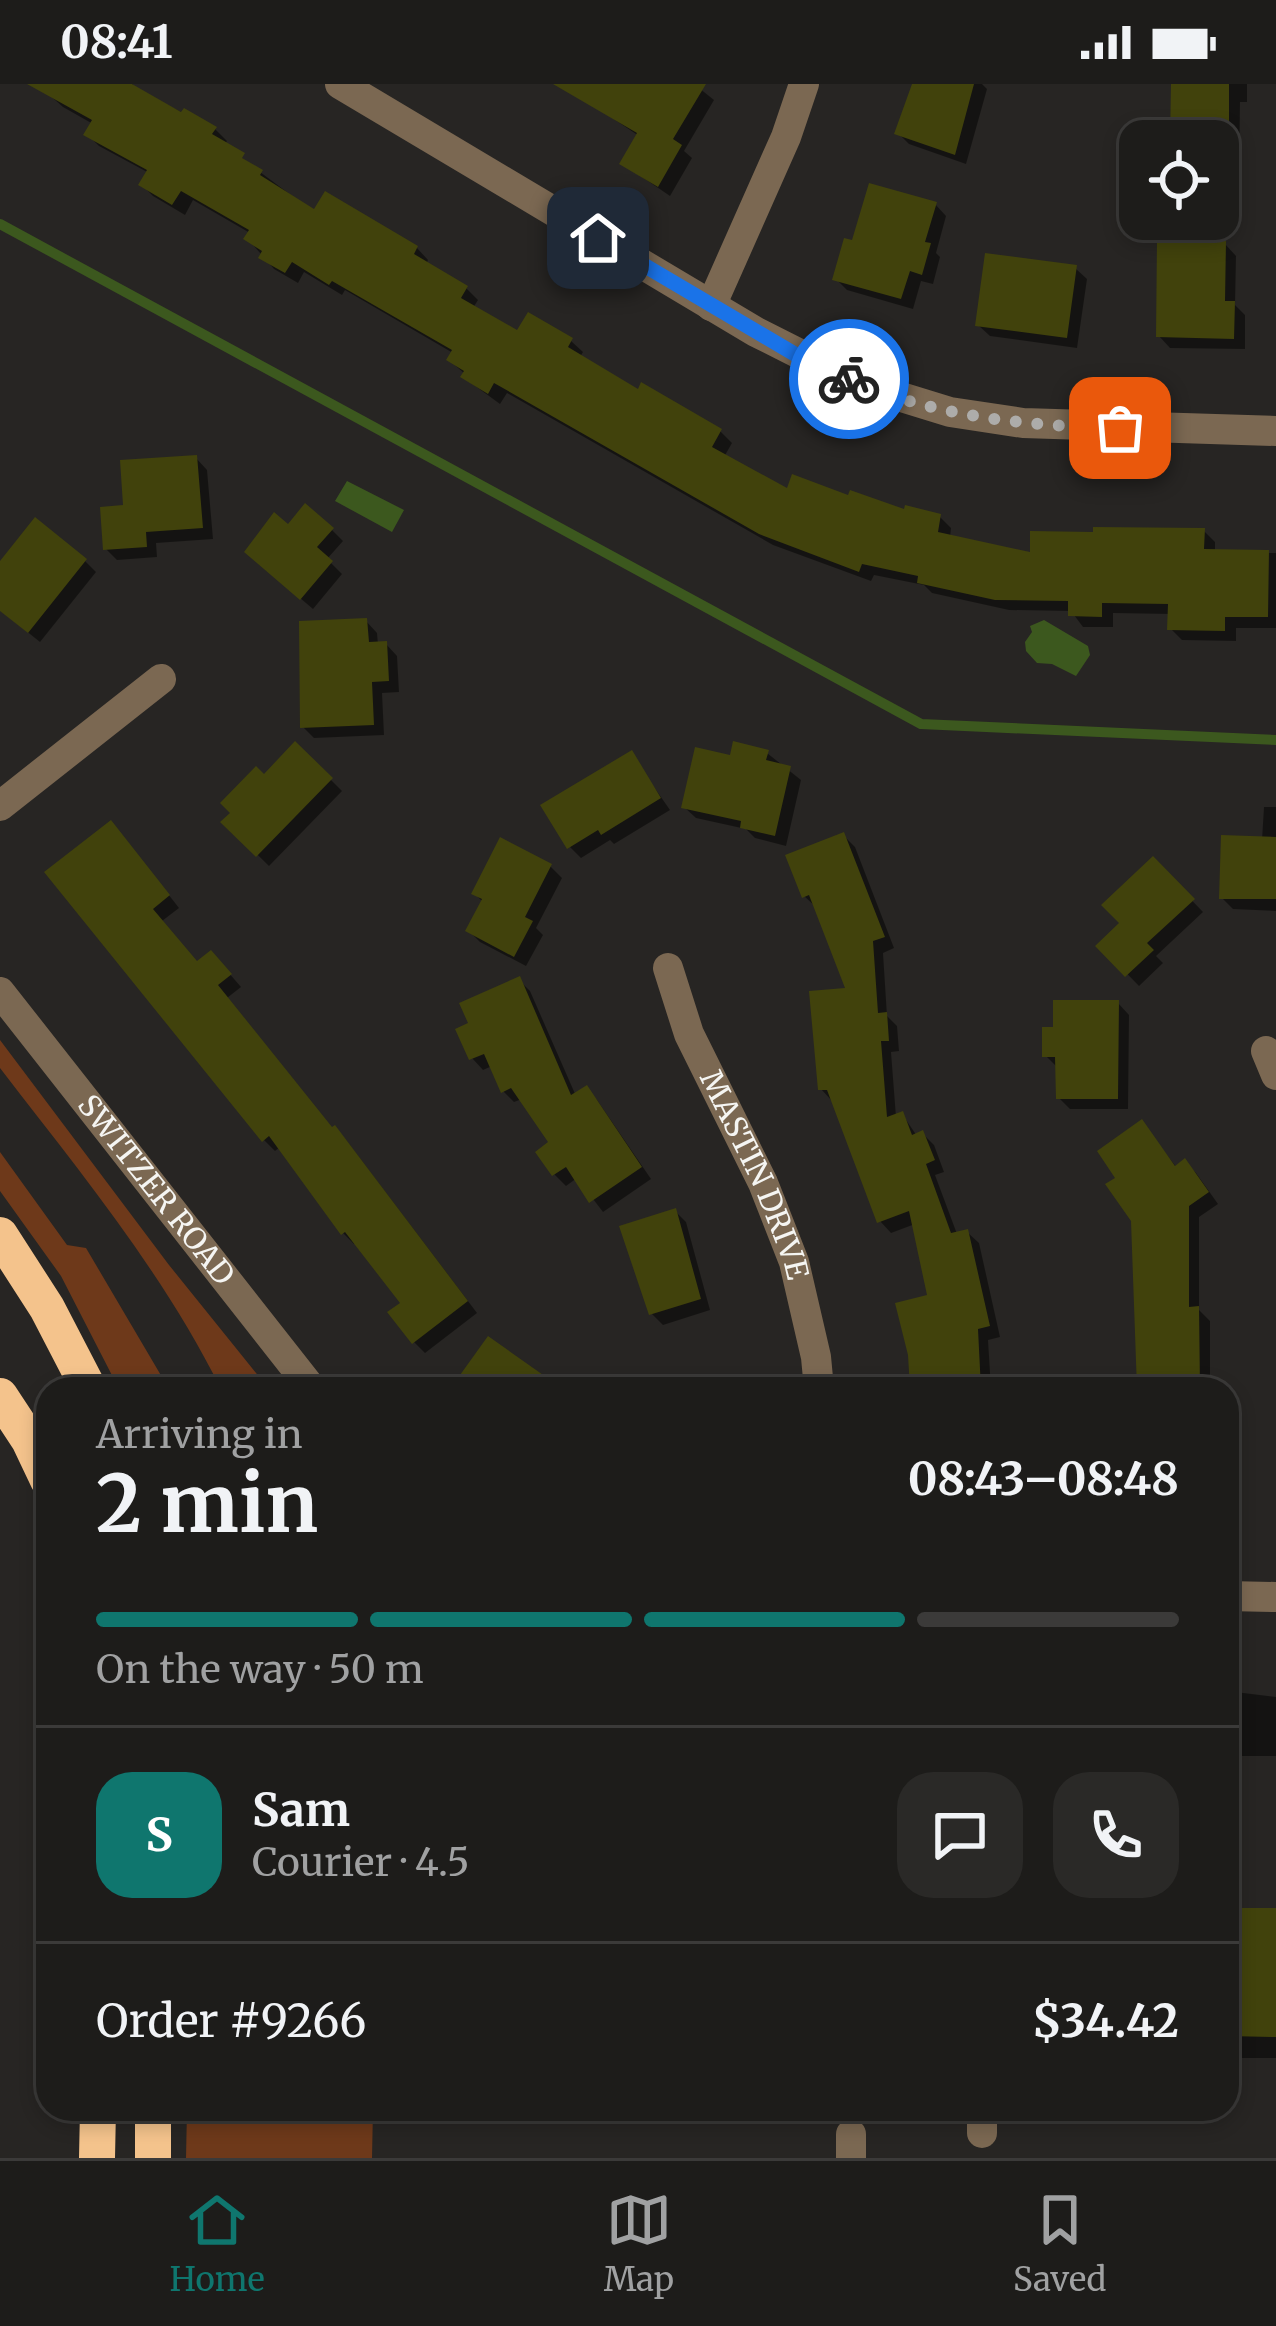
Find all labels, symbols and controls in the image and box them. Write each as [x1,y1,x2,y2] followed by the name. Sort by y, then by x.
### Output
[60,14,173,70] text: 08:41
[1119,120,1239,240] map controls
[1119,120,1239,240] button: locate
[547,187,649,289] pin
[565,205,631,271] icon: home
[789,319,909,439] courier
[816,346,882,412] icon: bike
[1069,377,1171,479] pin
[1087,395,1153,461] icon: bag
[692,1064,817,1283] street label: MASTIN DRIVE
[70,1087,243,1292] street label: SWITZER ROAD
[96,1410,303,1459] text: Arriving in
[908,1451,1179,1507] text: 08:43–08:48
[96,1455,318,1553] text: 2 min
[96,1645,424,1694] text: On the way · 50 m
[897,1772,1023,1898] button: chat
[1053,1772,1179,1898] button: phone
[252,1782,350,1838] text: Sam
[145,1807,173,1863] text: S
[252,1838,470,1887] text: Courier · 4.5
[96,1993,367,2049] text: Order #9266
[1032,1993,1179,2049] text: $34.42
[170,2187,265,2300] tab: Home
[604,2187,674,2300] tab: Map
[1013,2187,1107,2300] tab: Saved

